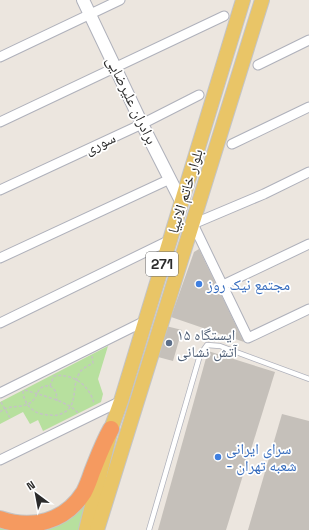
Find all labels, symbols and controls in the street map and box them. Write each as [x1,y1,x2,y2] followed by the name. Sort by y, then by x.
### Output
[102,53,162,148] street label: برادران علیرضایی
[82,128,119,159] street label: سوری
[163,146,208,236] street label: بلوار خاتم الانبیا
[146,252,178,276] road number: 271
[206,275,290,295] place label: مجتمع نیک‌ روز
[194,279,204,289] marker: مجتمع نیک‌ روز
[177,325,238,362] place label: ایستگاه ۱۵ آتش نشانی
[164,338,174,348] marker: ایستگاه ۱۵ آتش نشانی
[226,439,297,476] place label: سرای ایرانی - شعبه تهران
[213,452,223,462] marker: سرای ایرانی - شعبه تهران
[16,474,56,514] north arrow
[24,478,38,493] text: N

